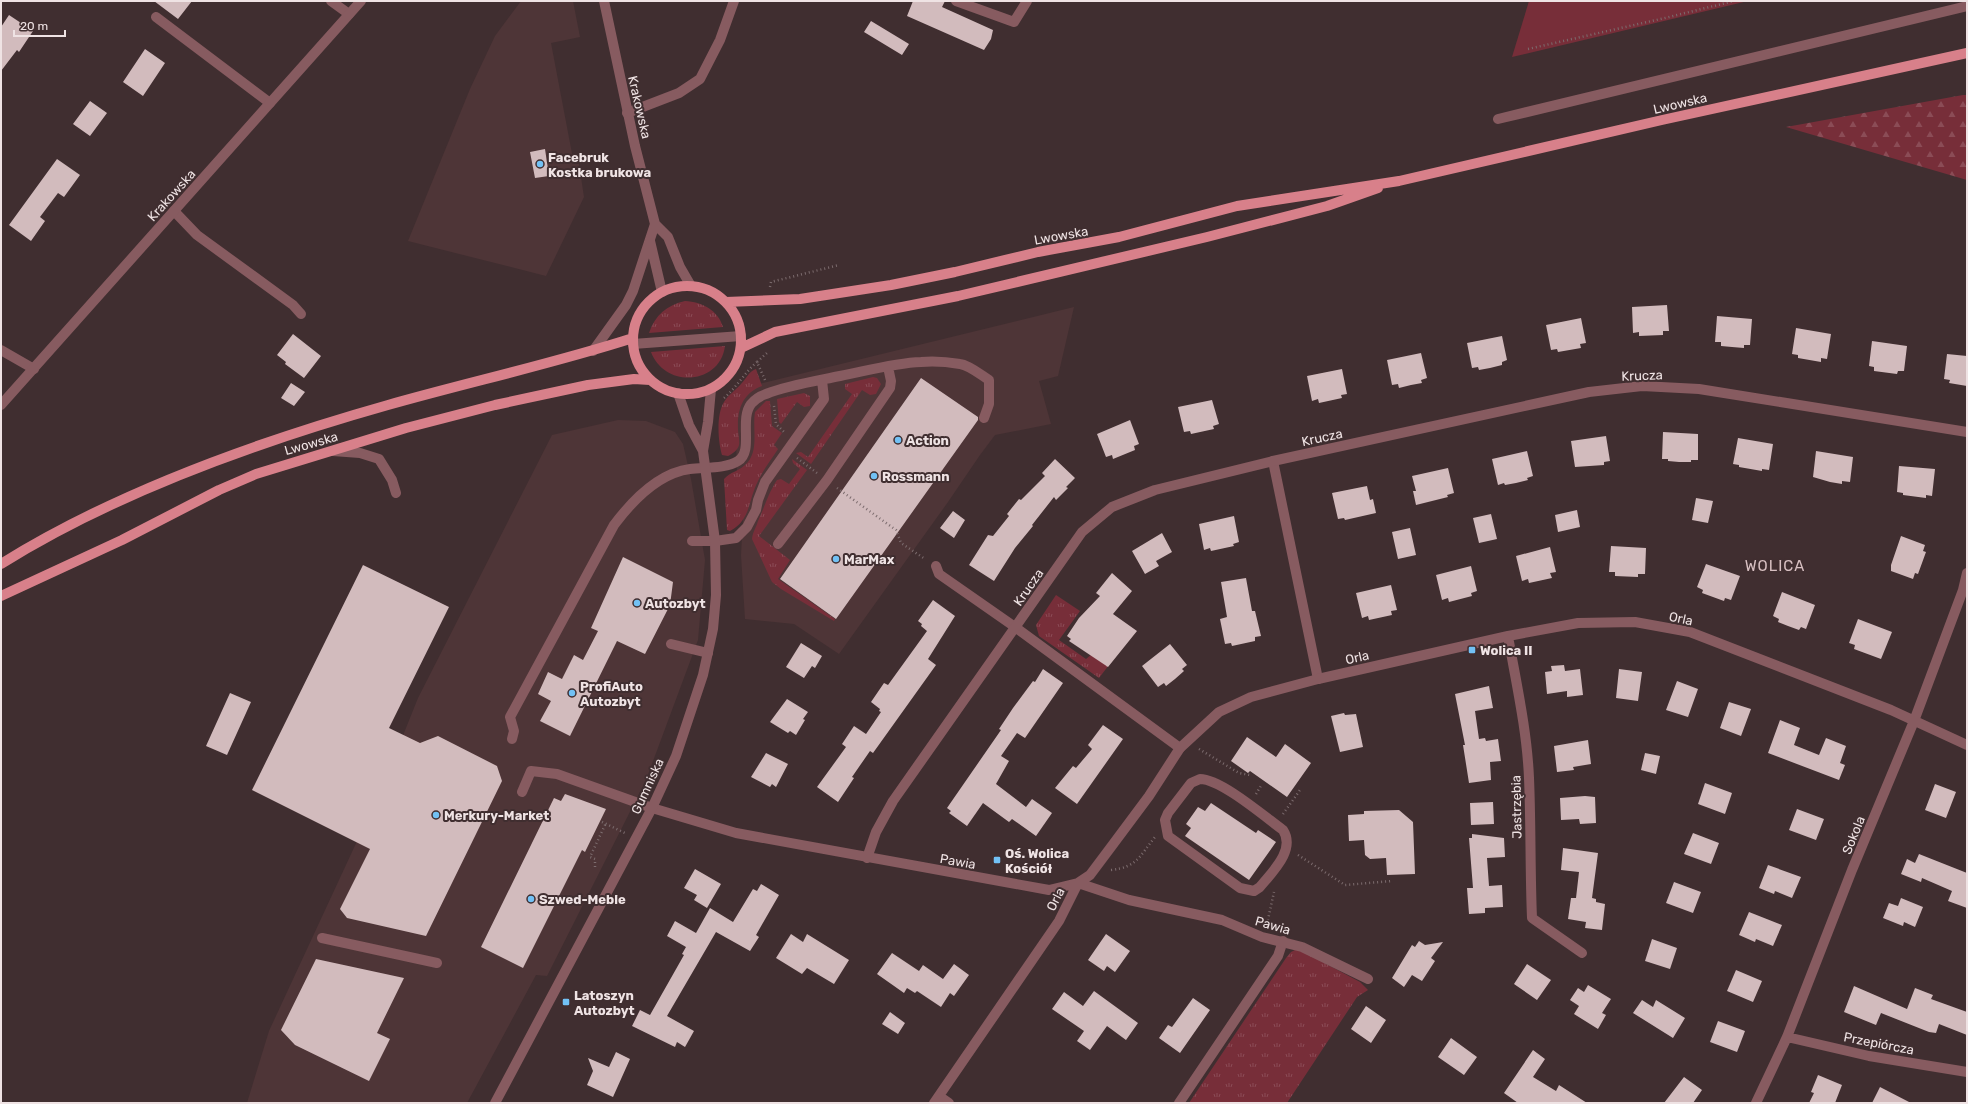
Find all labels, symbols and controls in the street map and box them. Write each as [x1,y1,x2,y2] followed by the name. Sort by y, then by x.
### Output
[14,12,65,38] scale bar
[20,19,48,33] text: 20 m
[625,74,654,140] street label: Krakowska
[1652,90,1708,117] street label: Lwowska
[548,150,651,180] place label: Facebruk Kostka brukowa
[535,159,545,169] marker: Facebruk Kostka brukowa
[144,166,198,224] street label: Krakowska
[1033,223,1089,248] street label: Lwowska
[1621,367,1663,384] street label: Krucza
[1300,426,1344,449] street label: Krucza
[283,429,340,458] street label: Lwowska
[906,433,949,448] place label: Action
[893,435,903,445] marker: Action
[882,469,950,484] place label: Rossmann
[869,471,879,481] marker: Rossmann
[844,552,895,567] place label: MarMax
[831,554,841,564] marker: MarMax
[1745,557,1805,575] district label: WOLICA
[1010,566,1046,609] street label: Krucza
[645,596,705,611] place label: Autozbyt
[632,598,642,608] marker: Autozbyt
[1668,609,1694,628] street label: Orla
[1480,643,1532,658] place label: Wolica II
[1467,645,1477,655] marker: Wolica II
[1344,647,1371,668] street label: Orla
[580,679,643,709] place label: ProfiAuto Autozbyt
[567,688,577,698] marker: ProfiAuto Autozbyt
[628,756,667,816] street label: Gumniska
[1508,775,1525,839] street label: Jastrzębia
[444,808,549,823] place label: Merkury-Market
[431,810,441,820] marker: Merkury-Market
[1839,814,1868,856] street label: Sokola
[1005,846,1069,876] place label: Oś. Wolica Kościół
[939,851,977,872] street label: Pawia
[992,855,1002,865] marker: Oś. Wolica Kościół
[1043,885,1068,913] street label: Orla
[539,892,626,907] place label: Szwed-Meble
[526,894,536,904] marker: Szwed-Meble
[1253,913,1292,938] street label: Pawia
[574,988,634,1018] place label: Latoszyn Autozbyt
[561,997,571,1007] marker: Latoszyn Autozbyt
[1843,1029,1915,1058] street label: Przepiórcza

